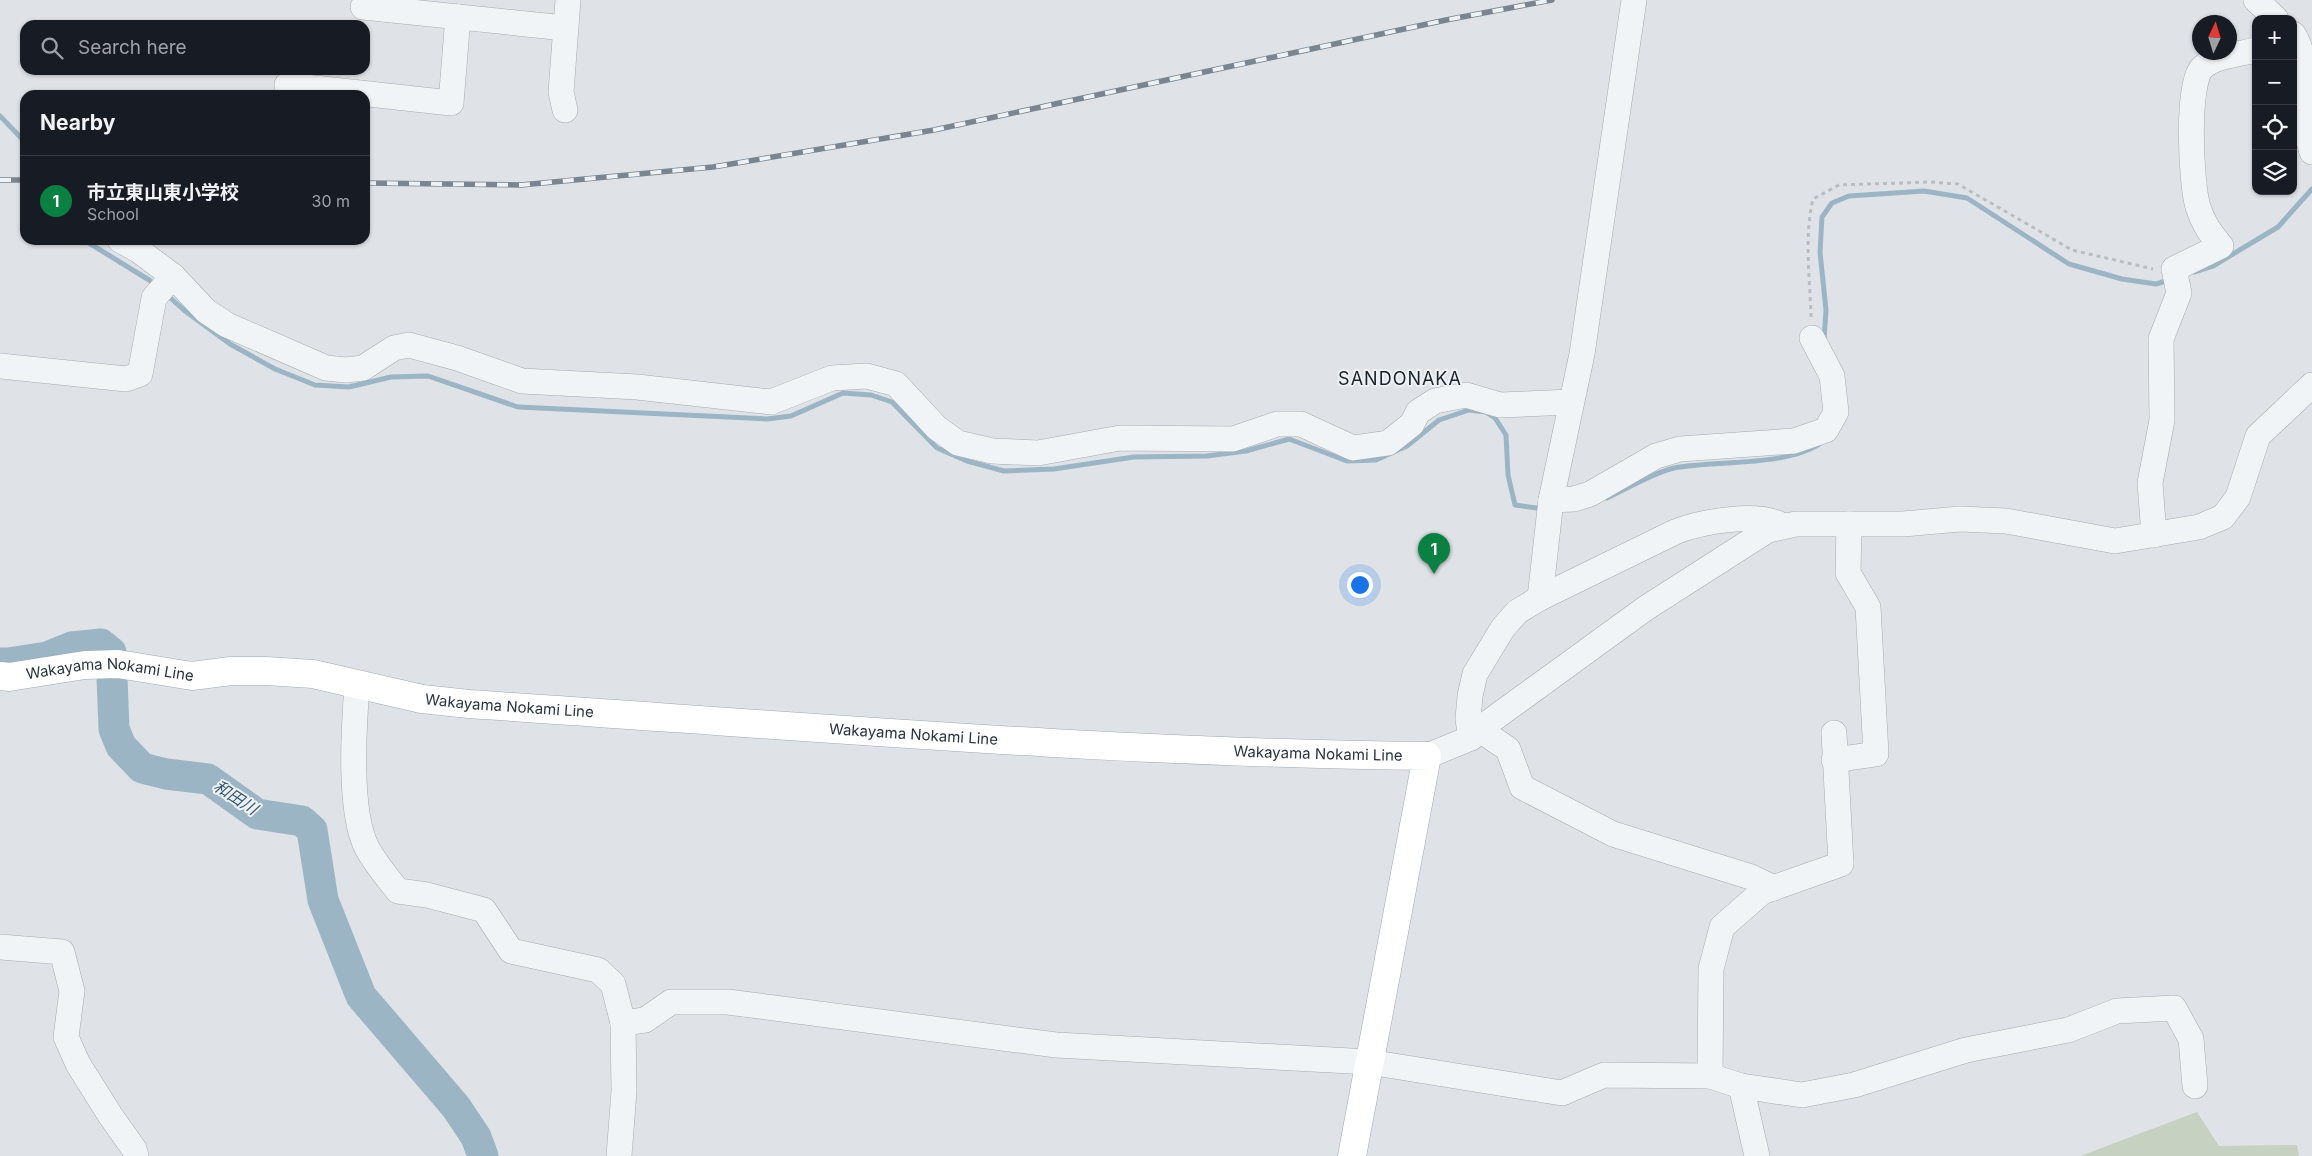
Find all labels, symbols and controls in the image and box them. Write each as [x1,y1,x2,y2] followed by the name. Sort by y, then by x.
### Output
[2192,15,2237,60] north arrow
[2252,15,2297,195] map controls
[2252,15,2297,60] button: +
[20,20,370,75] search box
[38,34,66,62] icon: search
[78,36,187,59] text: Search here
[2252,60,2297,105] button: −
[2252,105,2297,150] button: locate
[40,110,115,135] text: Nearby
[2252,150,2297,195] button: layers
[87,181,239,204] text: 市立東山東小学校
[53,191,59,211] text: 1
[312,191,350,211] text: 30 m
[87,204,139,224] text: School
[1338,368,1462,389] district label: SANDONAKA
[1418,533,1450,574] pin: 1
[1347,572,1373,598] your location
[25,654,195,685] street label: Wakayama Nokami Line
[424,689,594,721] street label: Wakayama Nokami Line
[828,719,999,749] street label: Wakayama Nokami Line
[1233,741,1403,765] street label: Wakayama Nokami Line
[210,776,263,820] water label: 和田川

